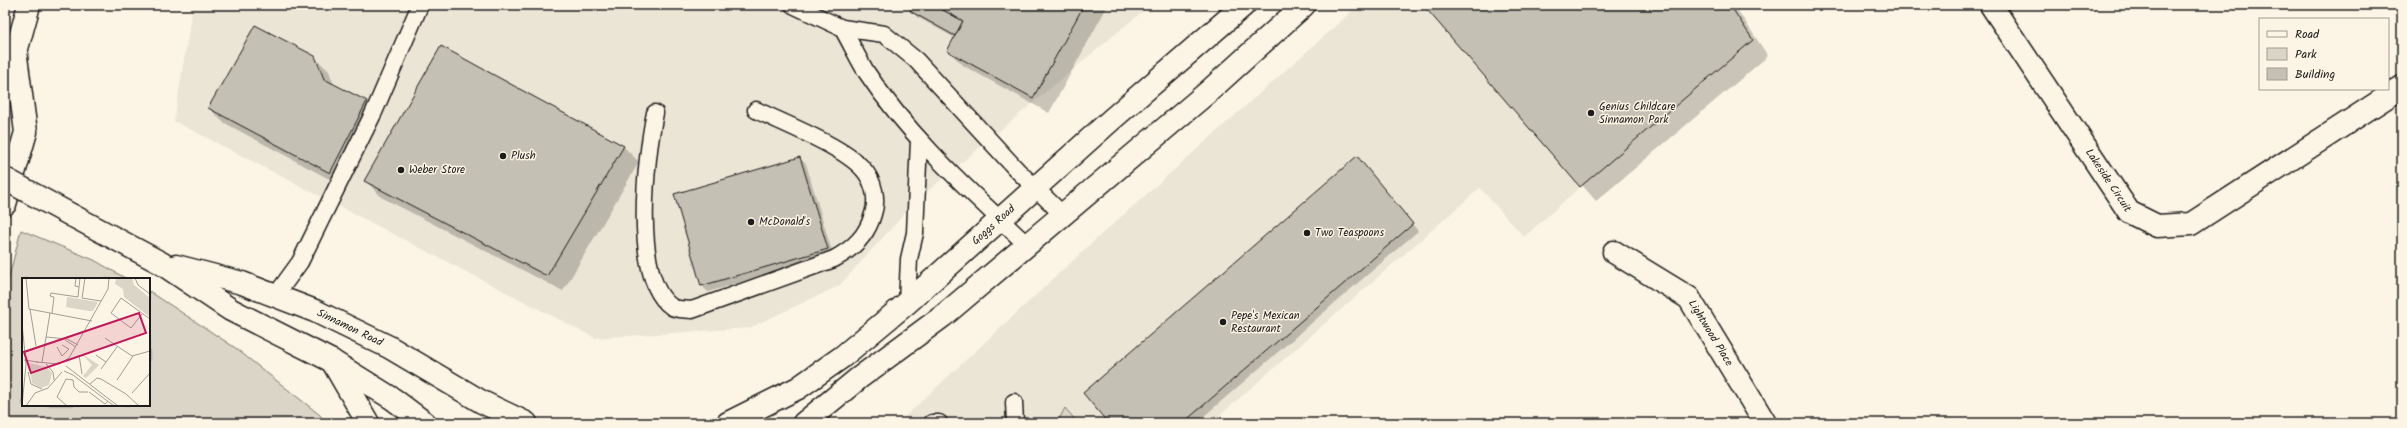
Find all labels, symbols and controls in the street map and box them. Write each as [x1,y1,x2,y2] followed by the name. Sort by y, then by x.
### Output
[2259,18,2389,90] legend
[2295,25,2320,44] text: Road
[2295,45,2317,64] text: Park
[2295,65,2335,84] text: Building
[1599,98,1676,129] place label: Genius Childcare Sinnamon Park
[1586,108,1596,118] marker: Genius Childcare Sinnamon Park
[2080,145,2136,217] street label: Lakeside Circuit
[511,147,536,165] place label: Plush
[498,151,508,161] marker: Plush
[409,161,465,179] place label: Weber Store
[396,165,406,175] marker: Weber Store
[968,200,1020,250] street label: Goggs Road
[759,213,810,231] place label: McDonald's
[746,217,756,227] marker: McDonald's
[1315,224,1384,242] place label: Two Teaspoons
[1302,228,1312,238] marker: Two Teaspoons
[22,278,150,406] inset map
[1683,296,1738,370] street label: Lightwood Place
[314,304,386,352] street label: Sinnamon Road
[1231,307,1300,338] place label: Pepe's Mexican Restaurant
[1218,317,1228,327] marker: Pepe's Mexican Restaurant

